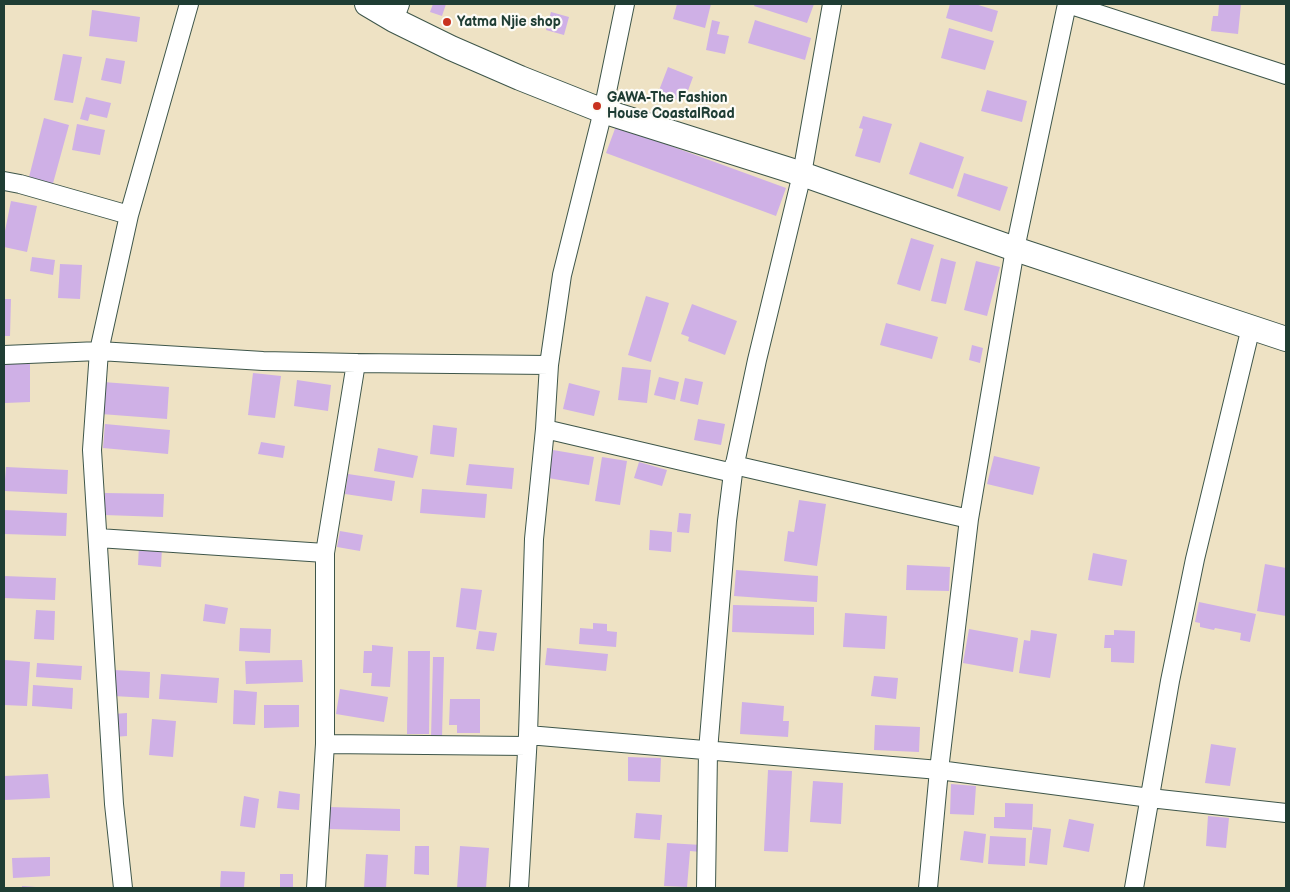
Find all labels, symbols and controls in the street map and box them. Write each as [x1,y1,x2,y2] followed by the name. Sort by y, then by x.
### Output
[457,14,561,30] place label: Yatma Njie shop
[441,16,453,28] marker: Yatma Njie shop
[607,90,735,122] place label: GAWA-The Fashion House CoastalRoad
[591,100,603,112] marker: GAWA-The Fashion House CoastalRoad

